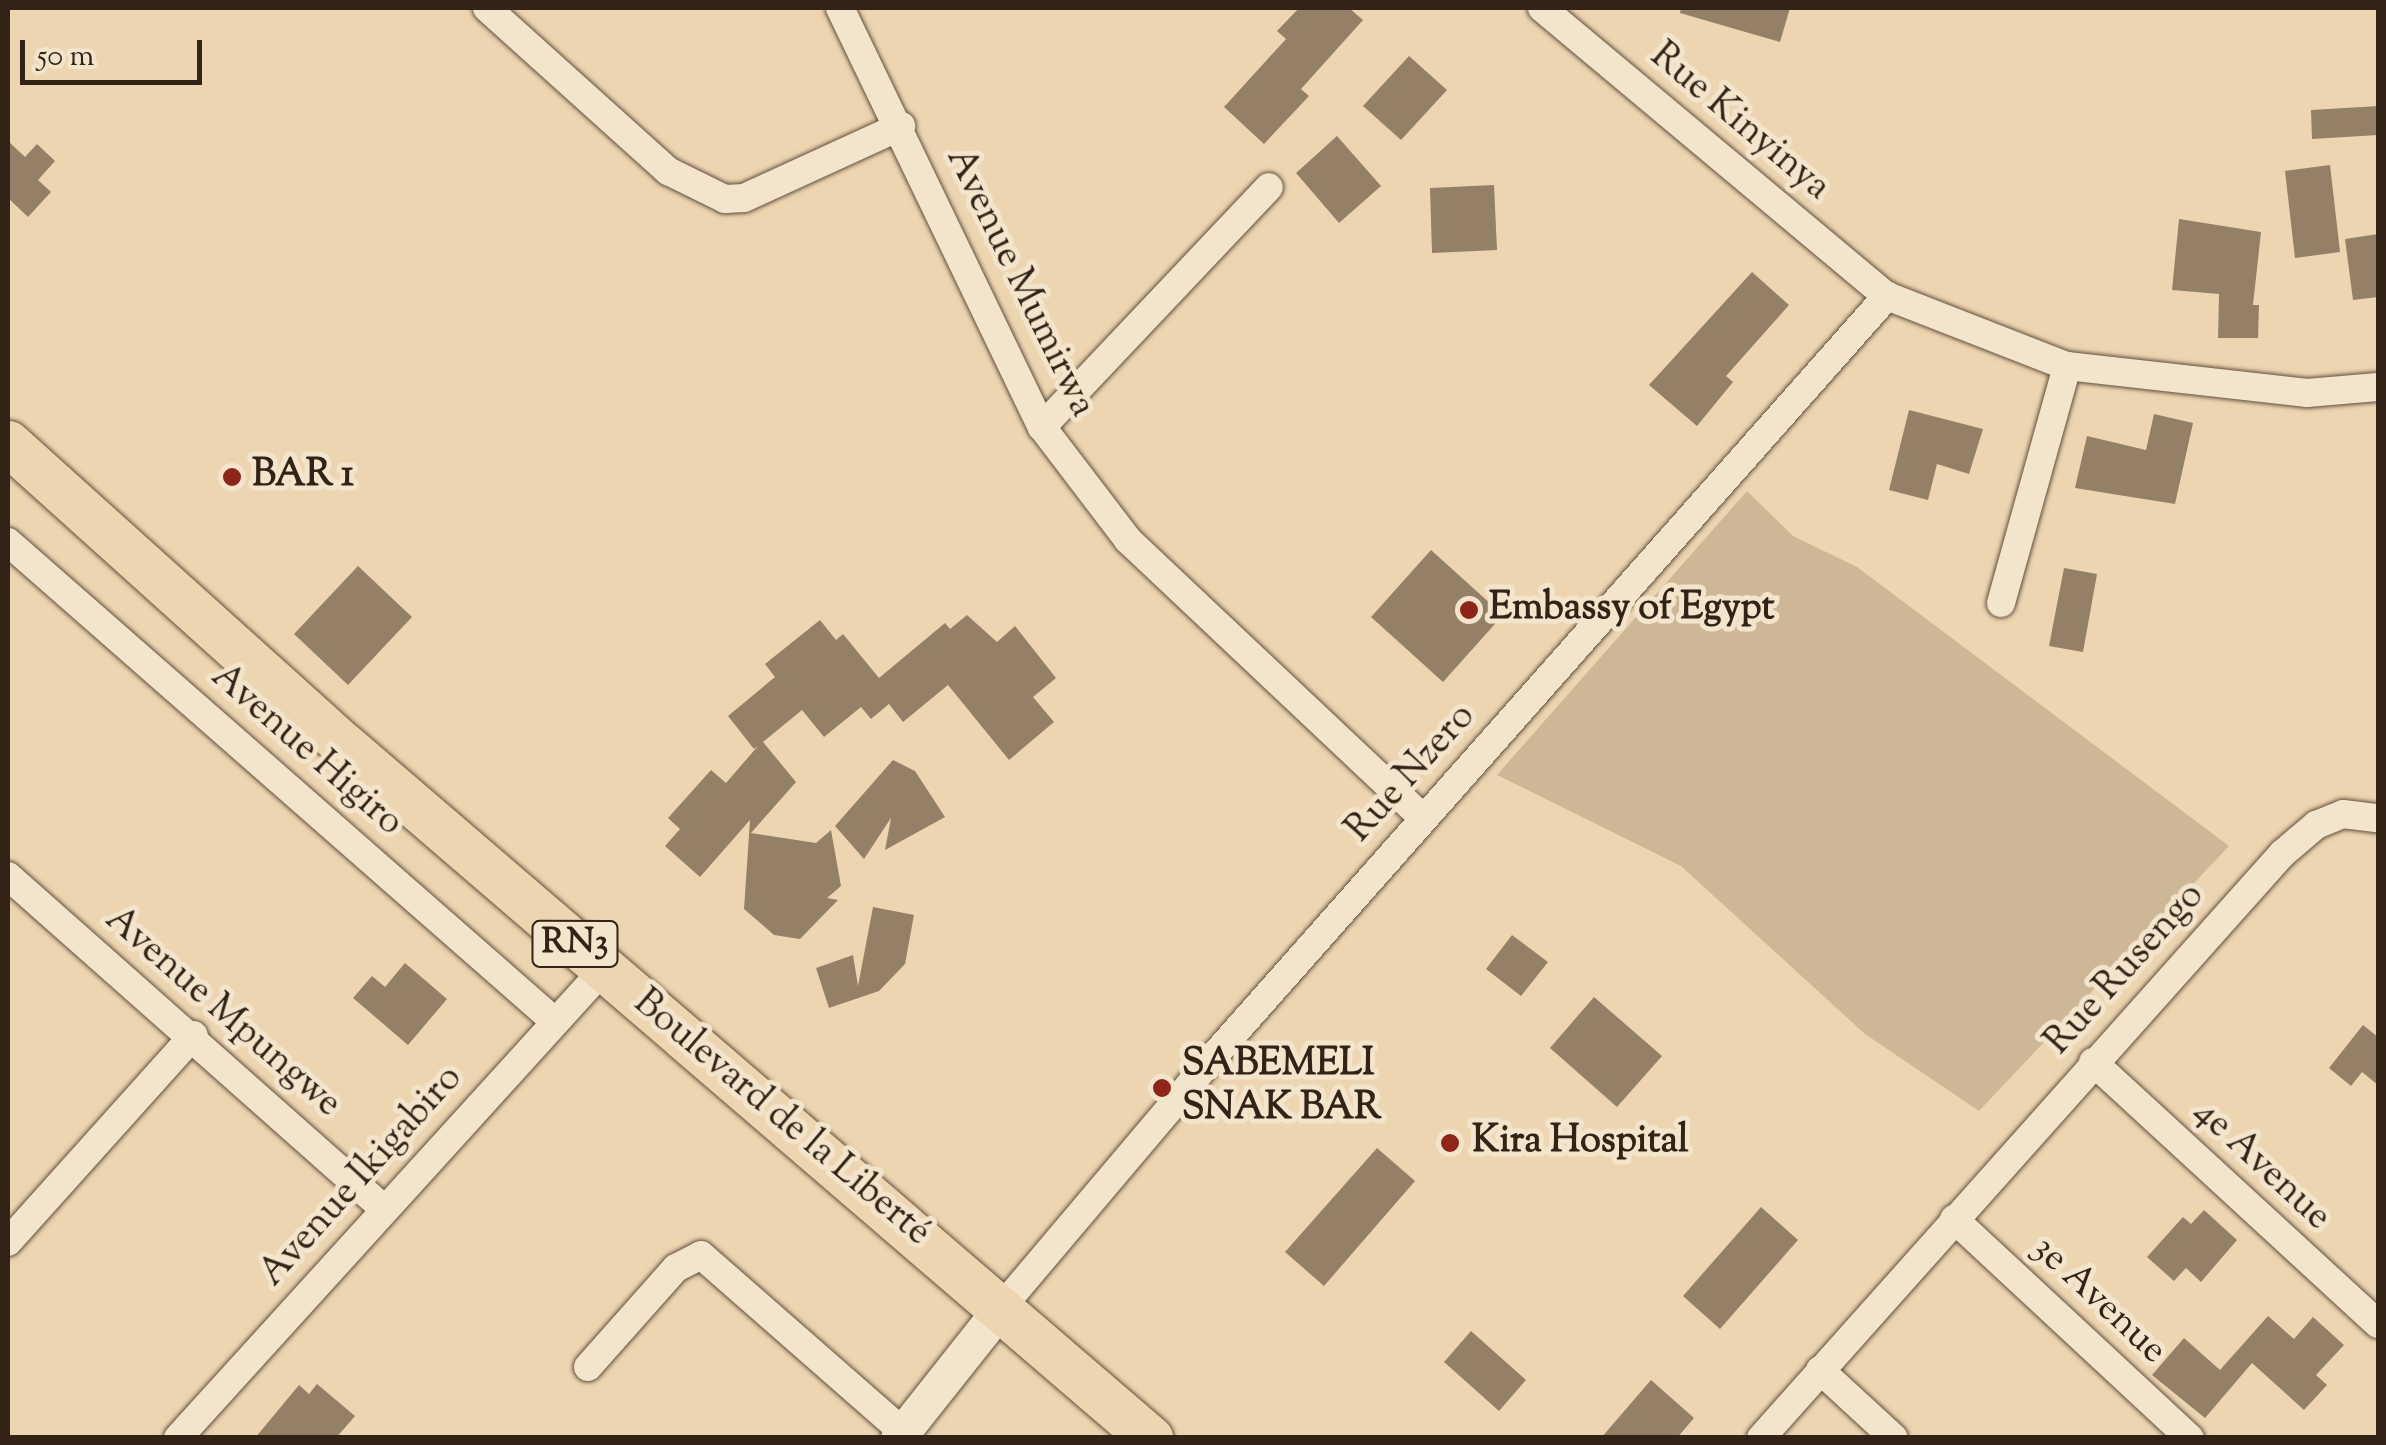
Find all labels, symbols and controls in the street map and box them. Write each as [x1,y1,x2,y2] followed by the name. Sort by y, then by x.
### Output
[25,20,208,82] scale bar
[1640,34,1838,212] street label: Rue Kinyinya
[37,36,94,79] text: 50 m
[934,141,1104,425] street label: Avenue Mumirwa
[252,454,354,500] place label: BAR 1
[221,466,243,488] marker: BAR 1
[1489,587,1774,633] place label: Embassy of Egypt
[1458,599,1480,621] marker: Embassy of Egypt
[201,655,411,847] street label: Avenue Higiro
[1338,695,1486,853] street label: Rue Nzero
[2037,875,2215,1065] street label: Rue Rusengo
[95,898,349,1128] street label: Avenue Mpungwe
[530,914,620,974] road number: RN3
[623,981,939,1257] street label: Boulevard de la Liberté
[1182,1043,1381,1132] place label: SABEMELI SNAK BAR
[251,1057,473,1297] street label: Avenue Ikigabiro
[1151,1077,1173,1099] marker: SABEMELI SNAK BAR
[2183,1091,2339,1241] street label: 4e Avenue
[1472,1120,1689,1166] place label: Kira Hospital
[1437,1130,1463,1156] marker: Kira Hospital
[2021,1227,2175,1375] street label: 3e Avenue

